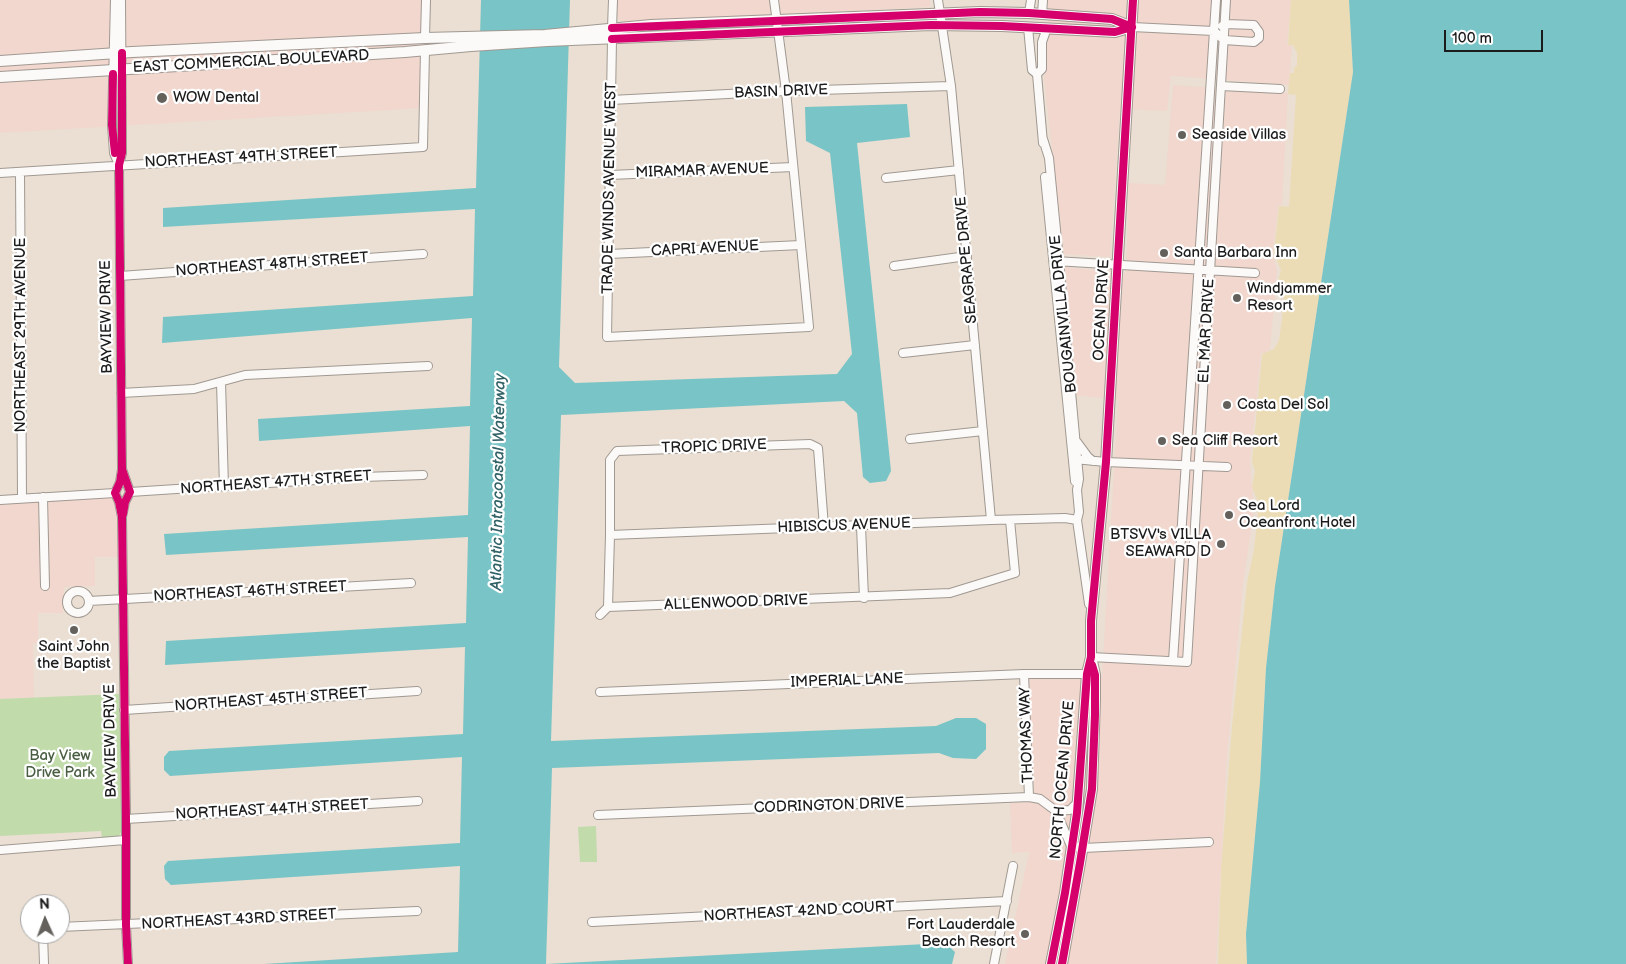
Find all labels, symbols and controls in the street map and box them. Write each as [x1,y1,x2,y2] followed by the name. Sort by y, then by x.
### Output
[1446,20,1545,52] scale bar
[1452,29,1492,48] text: 100 m
[132,47,370,77] street label: EAST COMMERCIAL BOULEVARD
[734,81,828,103] street label: BASIN DRIVE
[599,82,621,294] street label: TRADE WINDS AVENUE WEST
[173,89,259,107] place label: WOW Dental
[155,91,169,105] marker: WOW Dental
[1192,126,1286,144] place label: Seaside Villas
[1176,129,1188,141] marker: Seaside Villas
[144,144,338,172] street label: NORTHEAST 49TH STREET
[635,160,769,182] street label: MIRAMAR AVENUE
[952,196,982,324] street label: SEAGRAPE DRIVE
[1047,234,1081,394] street label: BOUGAINVILLA DRIVE
[12,237,30,433] street label: NORTHEAST 29TH AVENUE
[651,237,759,261] street label: CAPRI AVENUE
[1174,244,1297,262] place label: Santa Barbara Inn
[1158,247,1170,259] marker: Santa Barbara Inn
[175,249,369,281] street label: NORTHEAST 48TH STREET
[1090,259,1114,361] street label: OCEAN DRIVE
[97,260,117,374] street label: BAYVIEW DRIVE
[1195,278,1219,384] street label: EL MAR DRIVE
[1247,280,1332,315] place label: Windjammer Resort
[1231,292,1243,304] marker: Windjammer Resort
[488,373,510,591] water label: Atlantic Intracoastal Waterway
[1237,396,1328,414] place label: Costa Del Sol
[1221,399,1233,411] marker: Costa Del Sol
[1172,432,1278,450] place label: Sea Cliff Resort
[1156,435,1168,447] marker: Sea Cliff Resort
[661,436,767,458] street label: TROPIC DRIVE
[180,467,372,499] street label: NORTHEAST 47TH STREET
[1239,497,1355,532] place label: Sea Lord Oceanfront Hotel
[1223,509,1235,521] marker: Sea Lord Oceanfront Hotel
[777,515,911,537] street label: HIBISCUS AVENUE
[1110,526,1211,561] place label: BTSVV's VILLA SEAWARD D
[1215,538,1227,550] marker: BTSVV's VILLA SEAWARD D
[153,578,347,606] street label: NORTHEAST 46TH STREET
[664,591,808,615] street label: ALLENWOOD DRIVE
[68,624,80,636] marker: Saint John the Baptist
[37,638,111,673] place label: Saint John the Baptist
[790,670,904,692] street label: IMPERIAL LANE
[101,684,121,798] street label: BAYVIEW DRIVE
[174,684,368,716] street label: NORTHEAST 45TH STREET
[1016,687,1038,783] street label: THOMAS WAY
[1047,700,1079,860] street label: NORTH OCEAN DRIVE
[25,747,95,782] park label: Bay View Drive Park
[753,794,905,818] street label: CODRINGTON DRIVE
[175,796,369,824] street label: NORTHEAST 44TH STREET
[20,894,70,944] north arrow
[39,896,50,913] text: N
[703,898,895,926] street label: NORTHEAST 42ND COURT
[141,906,337,934] street label: NORTHEAST 43RD STREET
[907,916,1015,951] place label: Fort Lauderdale Beach Resort
[1019,928,1031,940] marker: Fort Lauderdale Beach Resort

